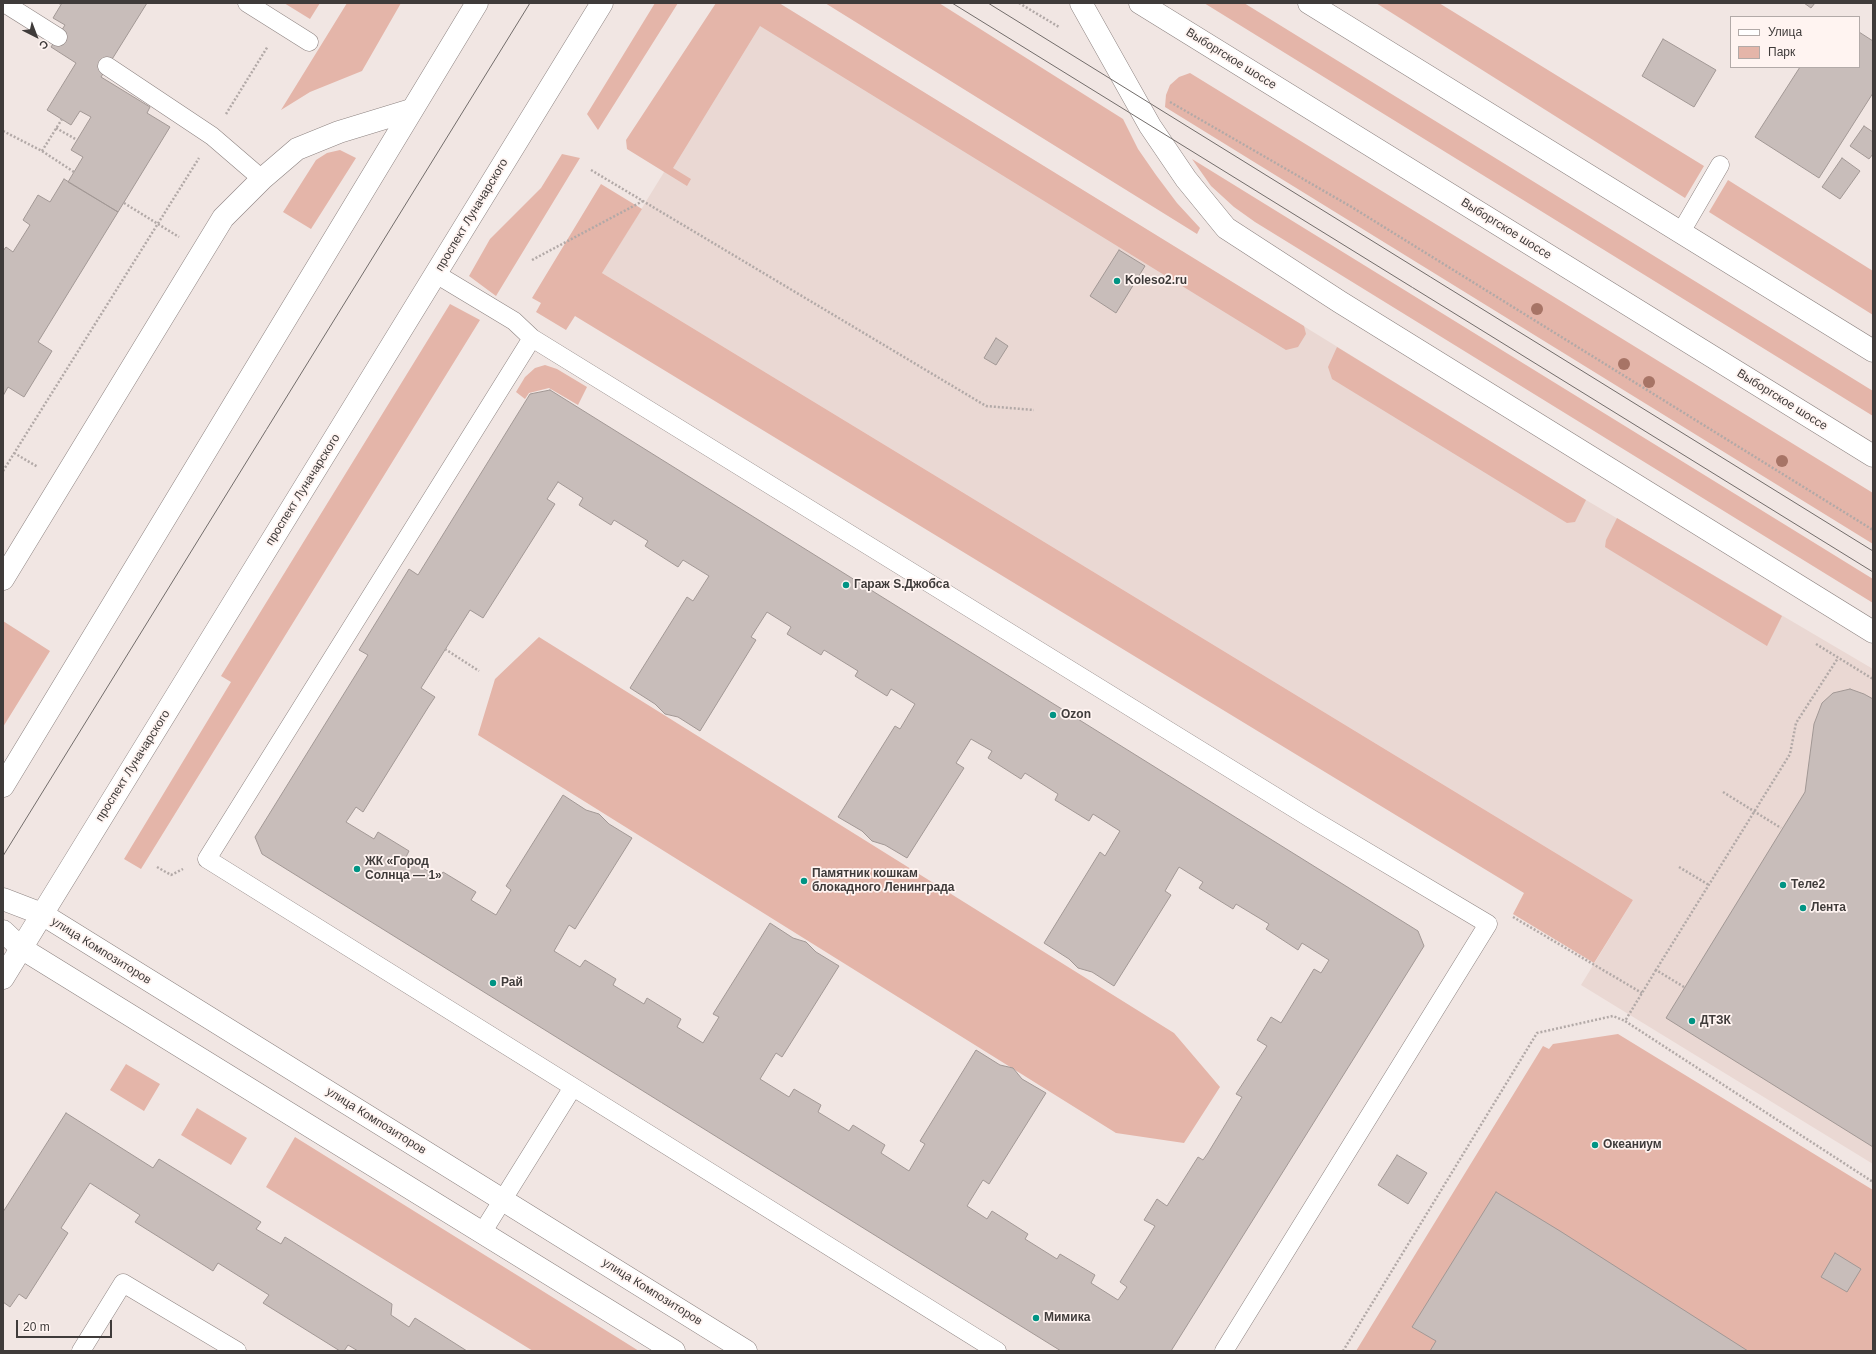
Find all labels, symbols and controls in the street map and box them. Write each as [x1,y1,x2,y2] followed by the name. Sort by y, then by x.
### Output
[16,16,56,56] north arrow
[1730,16,1860,68] legend
[1183,25,1279,93] street label: Выборгское шоссе
[1768,25,1802,39] text: Улица
[37,38,51,52] text: С
[1768,45,1795,59] text: Парк
[433,156,511,274] street label: проспект Луначарского
[1458,195,1554,263] street label: Выборгское шоссе
[1125,274,1187,288] place label: Koleso2.ru
[1112,276,1122,286] marker: Koleso2.ru
[1734,366,1830,434] street label: Выборгское шоссе
[263,432,343,548] street label: проспект Луначарского
[854,578,949,592] place label: Гараж S.Джобса
[841,580,851,590] marker: Гараж S.Джобса
[93,708,173,824] street label: проспект Луначарского
[1061,708,1091,722] place label: Ozon
[1048,710,1058,720] marker: Ozon
[365,855,442,883] place label: ЖК «Город Солнца — 1»
[352,864,362,874] marker: ЖК «Город Солнца — 1»
[812,867,955,895] place label: Памятник кошкам блокадного Ленинграда
[799,876,809,886] marker: Памятник кошкам блокадного Ленинграда
[1791,878,1825,892] place label: Теле2
[1778,880,1788,890] marker: Теле2
[1811,901,1846,915] place label: Лента
[1798,903,1808,913] marker: Лента
[48,914,154,988] street label: улица Композиторов
[501,976,523,990] place label: Рай
[488,978,498,988] marker: Рай
[1700,1014,1731,1028] place label: ДТЗК
[1687,1016,1697,1026] marker: ДТЗК
[323,1084,429,1158] street label: улица Композиторов
[1603,1138,1662,1152] place label: Океаниум
[1590,1140,1600,1150] marker: Океаниум
[599,1255,705,1329] street label: улица Композиторов
[1044,1311,1090,1325] place label: Мимика
[18,1312,114,1338] scale bar
[1031,1313,1041,1323] marker: Мимика
[23,1320,50,1334] text: 20 m

